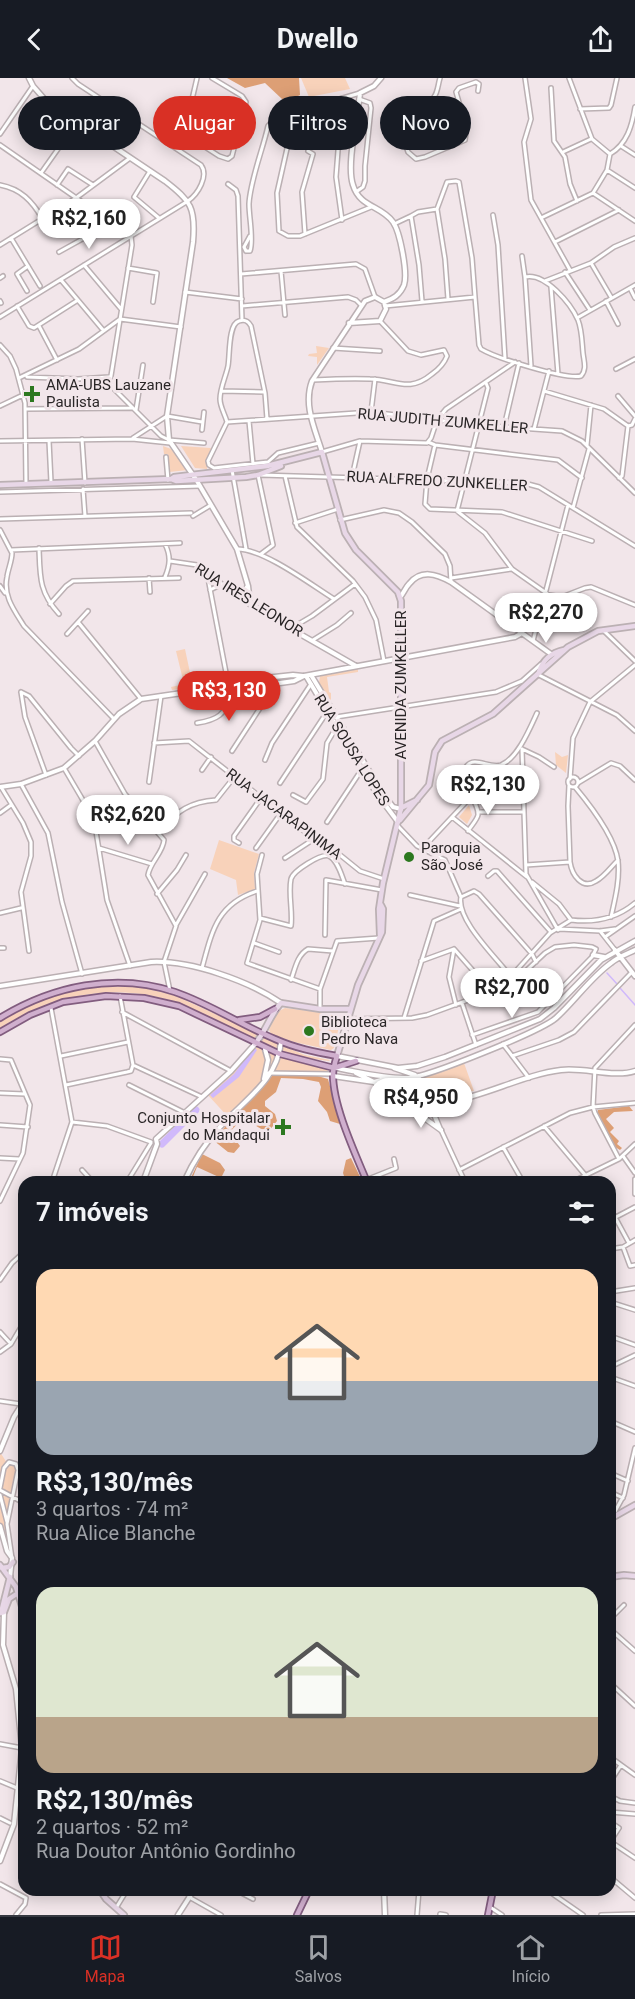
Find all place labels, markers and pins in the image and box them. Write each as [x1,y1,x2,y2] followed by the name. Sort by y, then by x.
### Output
[34,199,144,250] pin: R$2,160
[46,376,171,411] place label: AMA-UBS Lauzane Paulista
[23,385,41,403] marker: AMA-UBS Lauzane Paulista
[491,593,601,644] pin: R$2,270
[174,671,284,722] pin: R$3,130
[433,765,543,816] pin: R$2,130
[73,795,183,846] pin: R$2,620
[421,839,483,874] place label: Paroquia São José
[402,850,416,864] marker: Paroquia São José
[457,968,567,1019] pin: R$2,700
[321,1013,398,1048] place label: Biblioteca Pedro Nava
[302,1024,316,1038] marker: Biblioteca Pedro Nava
[366,1078,476,1129] pin: R$4,950
[137,1109,270,1144] place label: Conjunto Hospitalar do Mandaqui
[274,1118,292,1136] marker: Conjunto Hospitalar do Mandaqui

